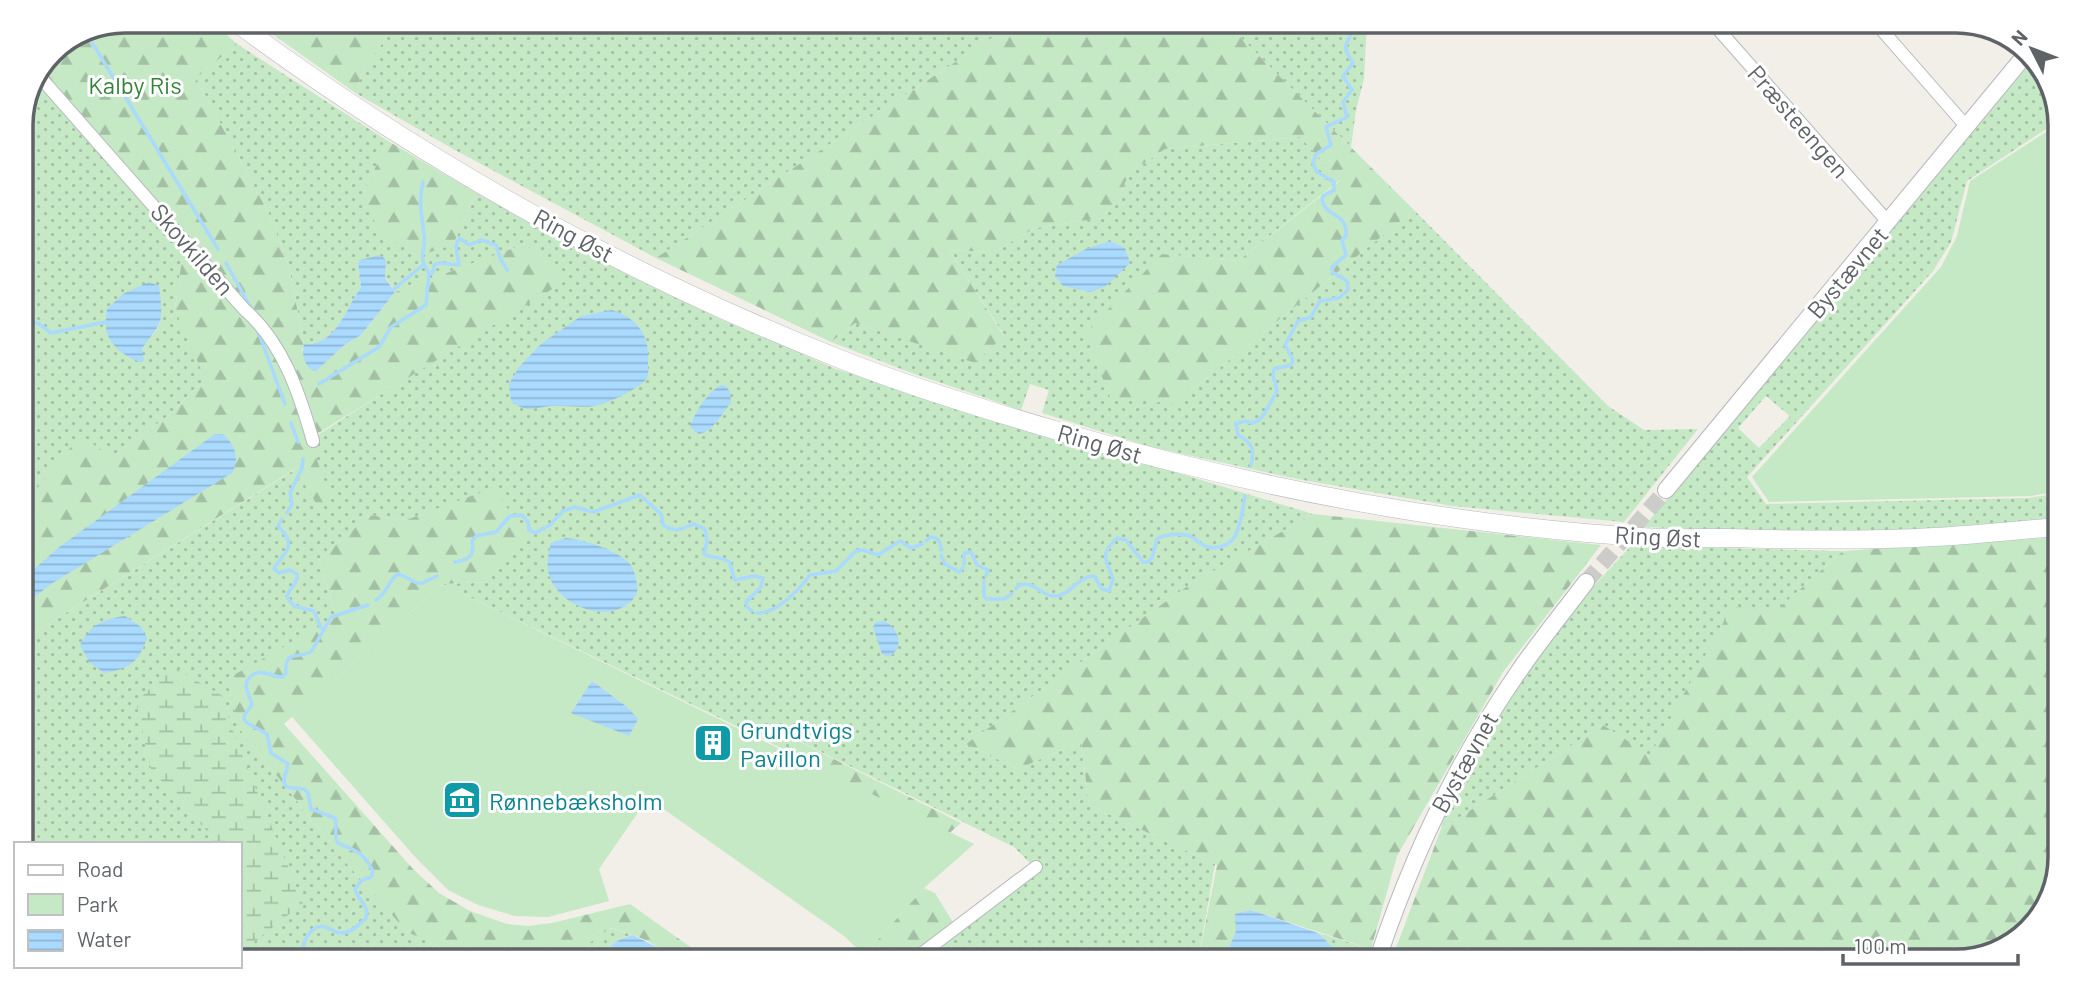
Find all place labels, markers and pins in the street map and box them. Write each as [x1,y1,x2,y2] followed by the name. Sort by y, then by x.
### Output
[740,715,853,772] place label: Grundtvigs Pavillon
[692,722,734,764] building icon: Grundtvigs Pavillon
[441,779,483,821] museum icon: Rønnebæksholm
[489,786,663,815] place label: Rønnebæksholm

